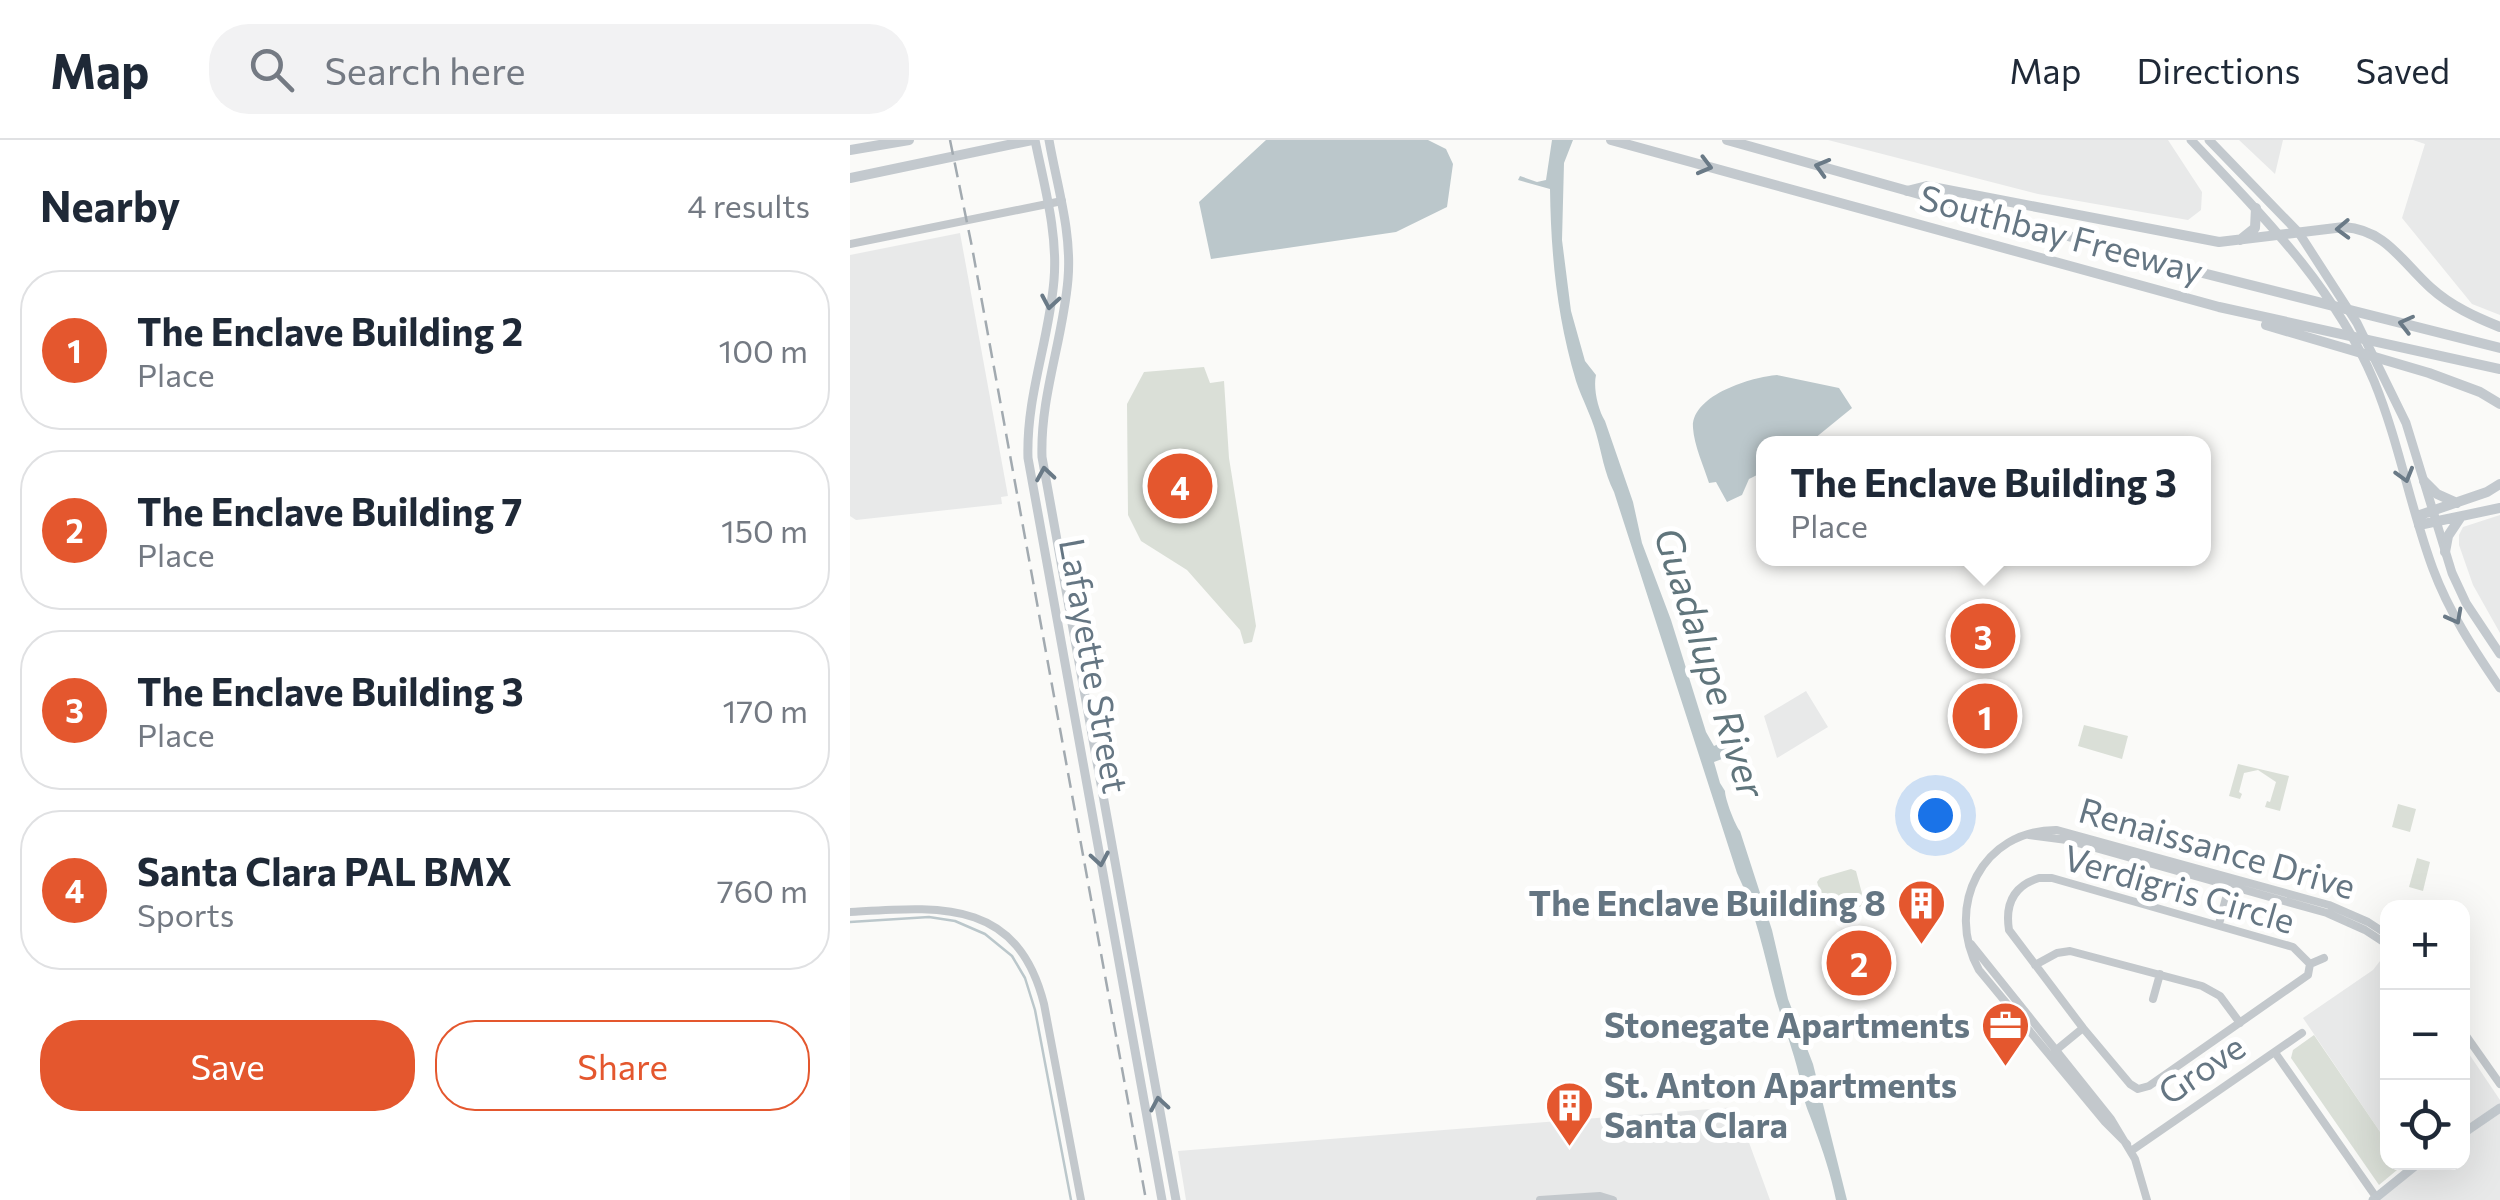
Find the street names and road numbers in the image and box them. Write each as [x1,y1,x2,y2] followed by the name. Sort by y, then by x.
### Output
[1915,174,2208,291] street label: Southbay Freeway
[1052,535,1139,796] street label: Lafayette Street
[2075,787,2361,907] street label: Renaissance Drive
[2059,834,2300,941] street label: Verdigris Circle
[2149,1024,2252,1112] street label: Grove

